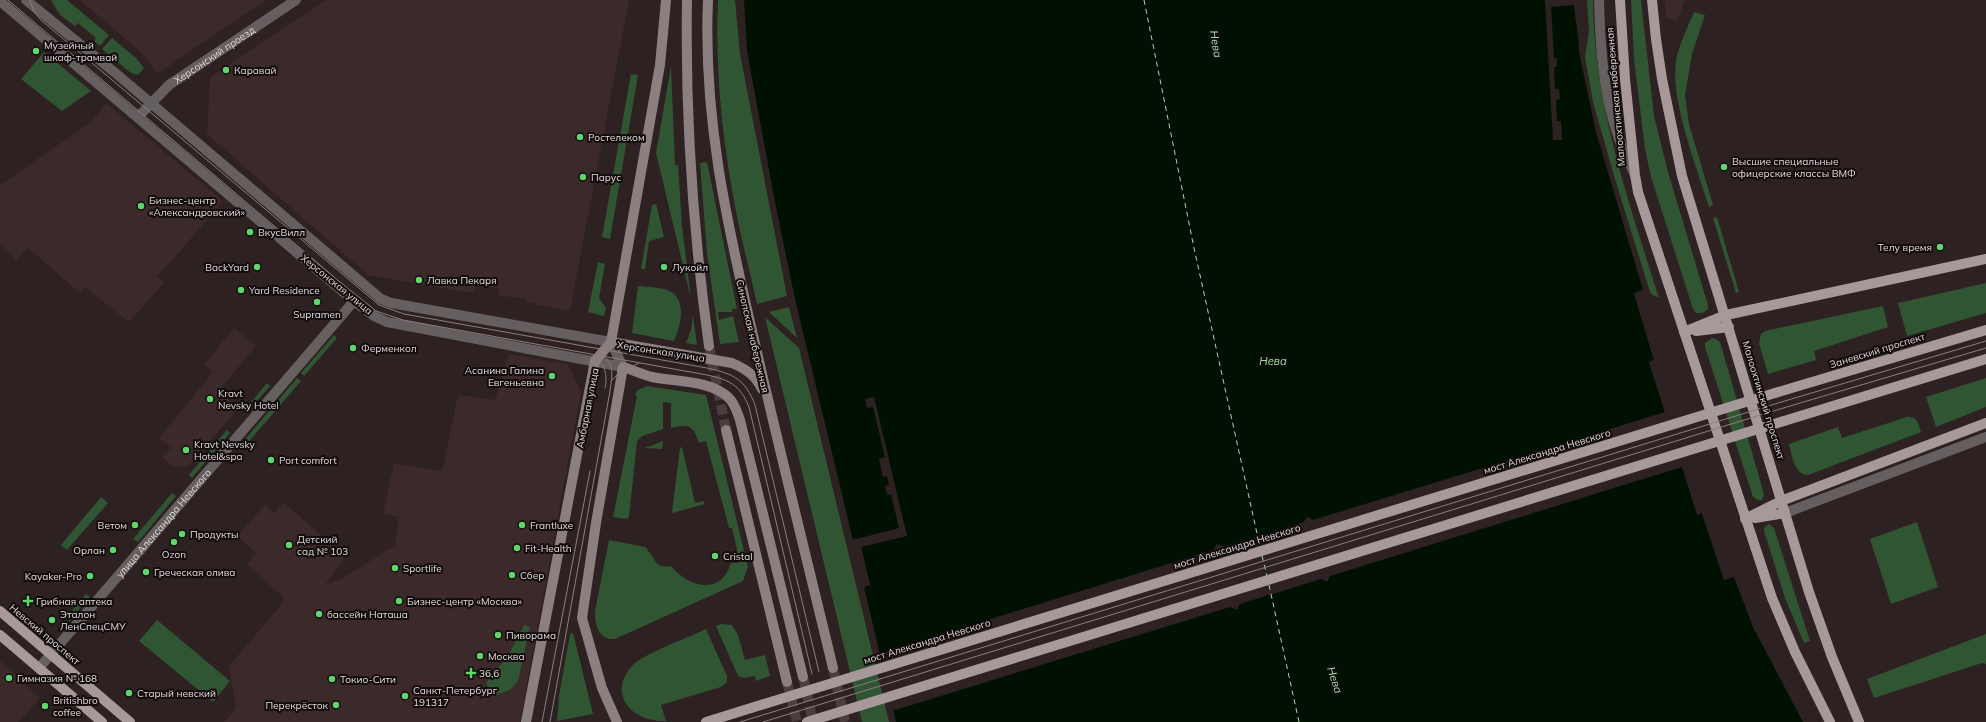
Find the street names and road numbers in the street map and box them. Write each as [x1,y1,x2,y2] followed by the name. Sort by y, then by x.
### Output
[172,23,257,87] street label: Херсонский проезд
[1603,27,1628,167] street label: Малоохтинская набережная
[298,251,375,317] street label: Херсонская улица
[733,278,772,394] street label: Синопская набережная
[1828,330,1927,371] street label: Заневский проспект
[616,338,706,365] street label: Херсонская улица
[1739,339,1788,461] street label: Малоохтинский проспект
[573,367,602,449] street label: Амбарная улица
[1482,426,1612,477] street label: мост Александра Невского
[113,466,214,581] street label: улица Александра Невского
[1172,521,1302,572] street label: мост Александра Невского
[7,601,83,668] street label: Невский проспект
[862,616,992,667] street label: мост Александра Невского

